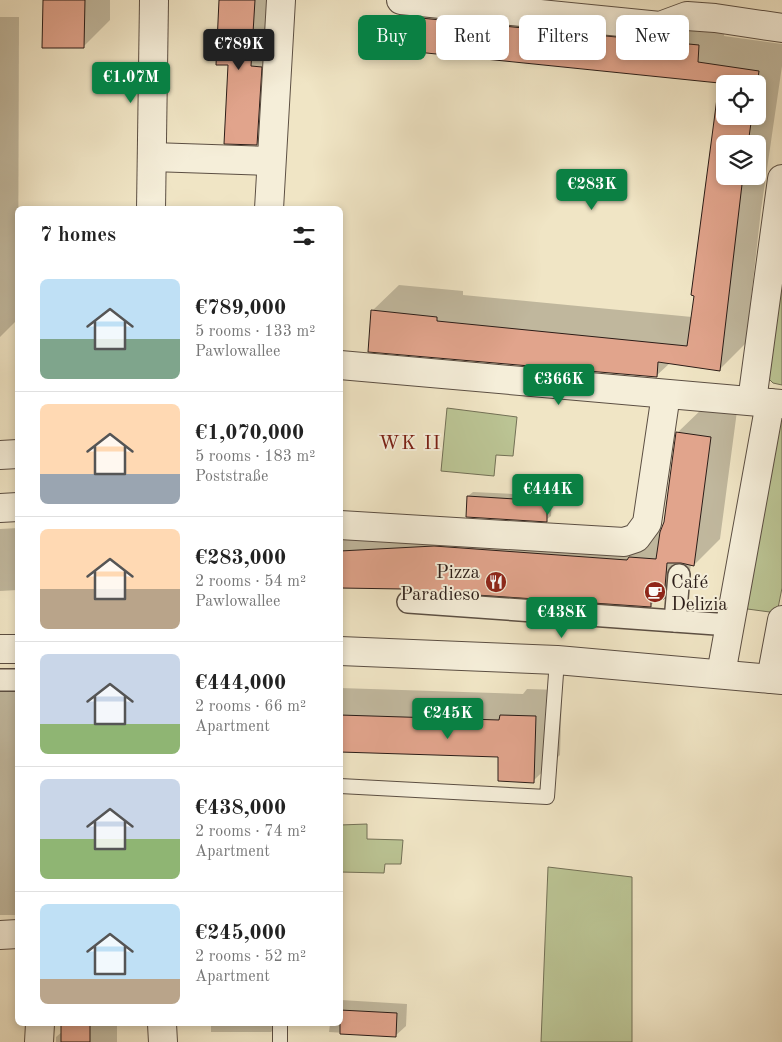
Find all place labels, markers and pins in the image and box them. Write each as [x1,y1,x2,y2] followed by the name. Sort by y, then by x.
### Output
[204,28,274,71] pin: €789K
[90,62,172,104] pin: €1.07M
[557,168,627,211] pin: €283K
[524,364,594,406] pin: €366K
[513,474,583,516] pin: €444K
[400,564,481,605] place label: Pizza Paradieso
[484,570,508,594] restaurant icon: Pizza Paradieso
[671,574,728,615] place label: Café Delizia
[643,580,667,604] cafe icon: Café Delizia
[527,596,597,639] pin: €438K
[413,698,483,740] pin: €245K

